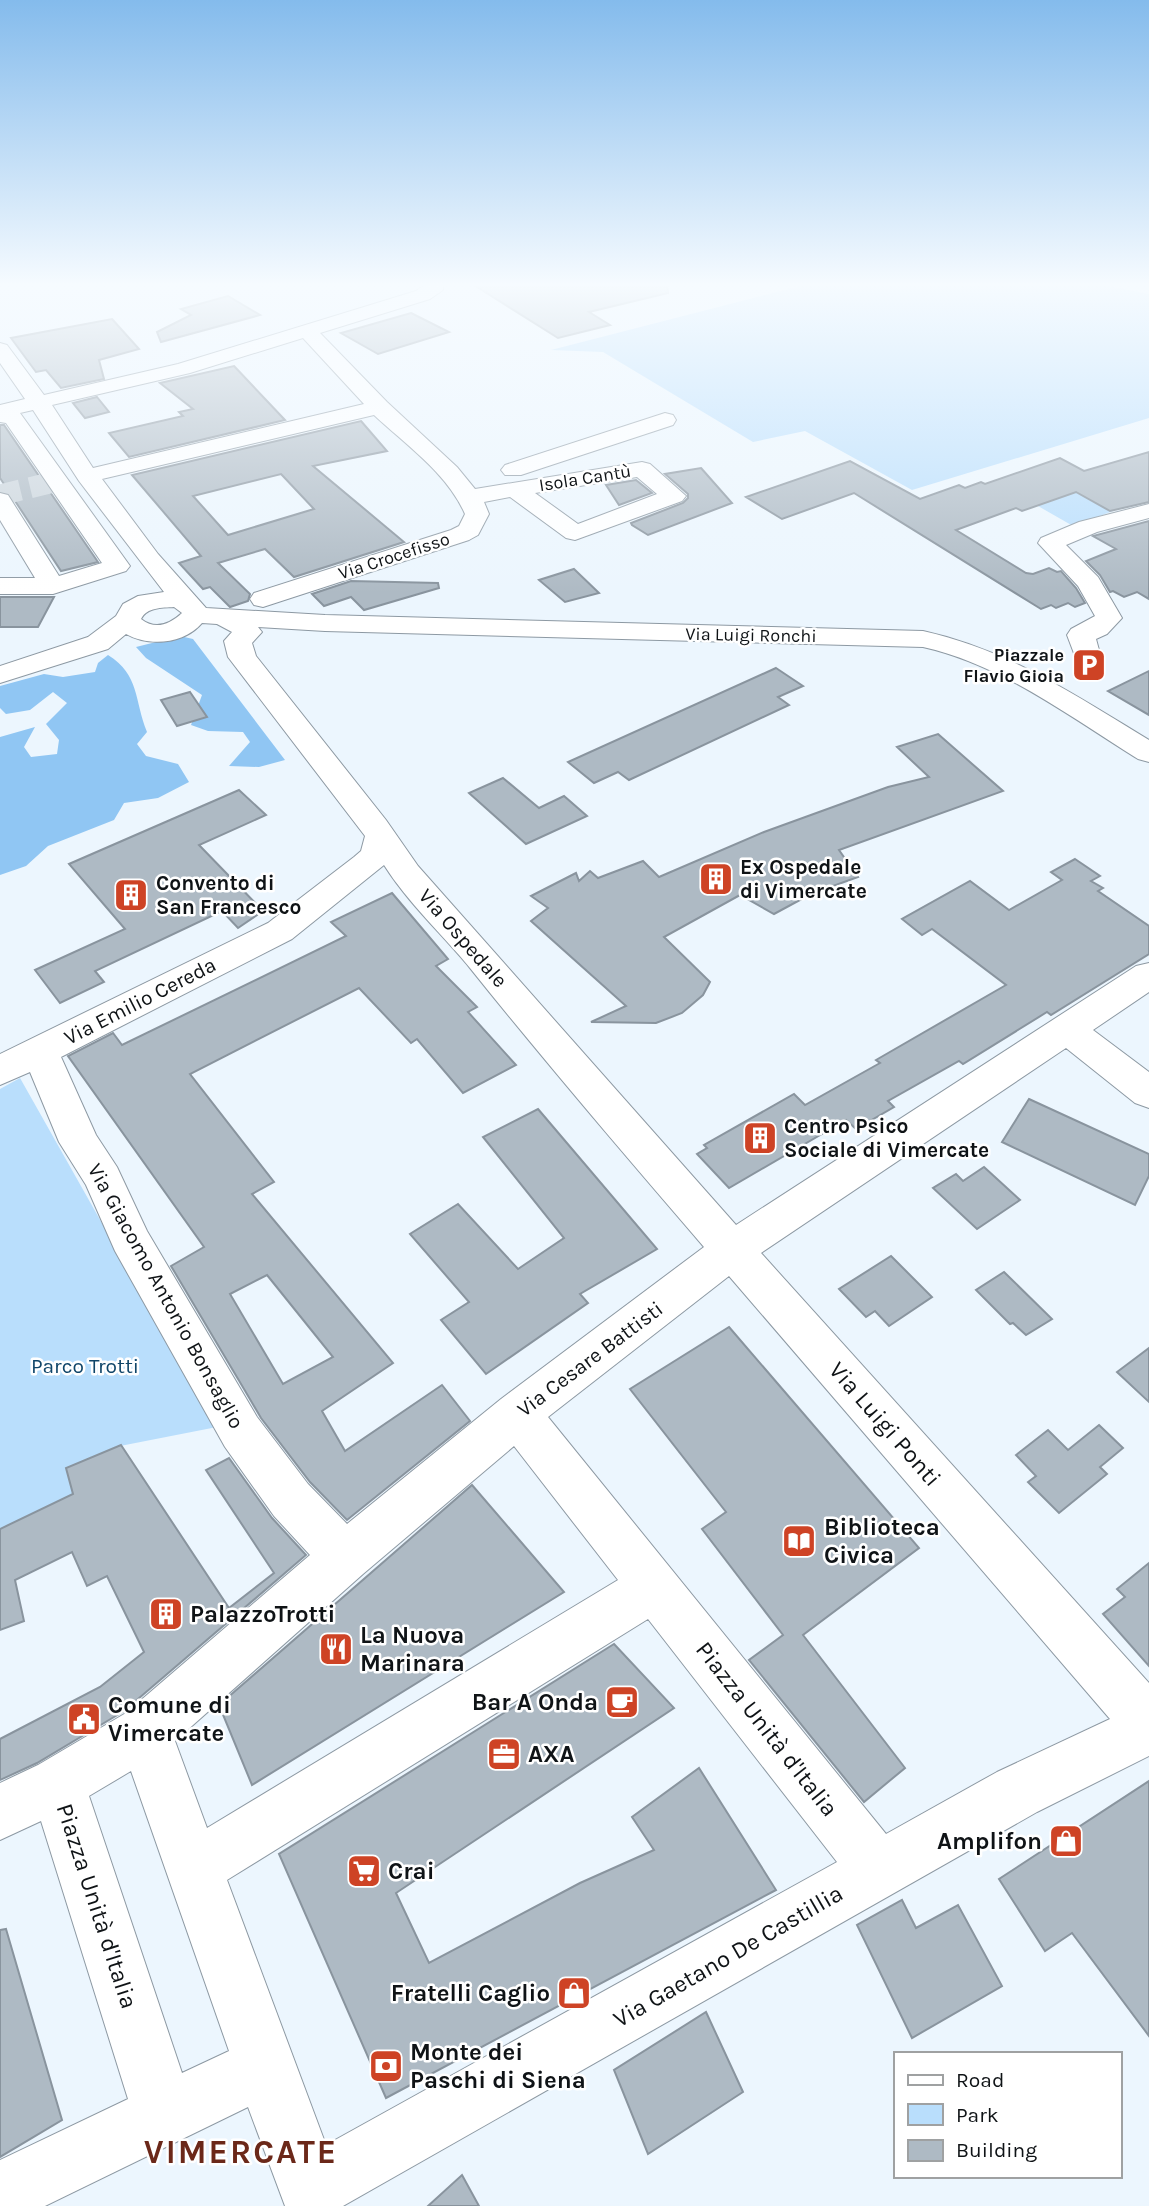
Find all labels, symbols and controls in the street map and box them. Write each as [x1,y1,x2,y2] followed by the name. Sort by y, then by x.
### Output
[537,460,633,496] street label: Isola Cantù
[335,528,453,584] street label: Via Crocefisso
[685,623,817,647] street label: Via Luigi Ronchi
[963,644,1064,687] place label: Piazzale Flavio Gioia
[1070,646,1108,684] parking icon: Piazzale Flavio Gioia
[740,855,867,903] place label: Ex Ospedale di Vimercate
[697,860,735,898] building icon: Ex Ospedale di Vimercate
[156,871,302,919] place label: Convento di San Francesco
[112,876,150,914] building icon: Convento di San Francesco
[414,884,512,992] street label: Via Ospedale
[60,952,220,1050] street label: Via Emilio Cereda
[784,1114,989,1162] place label: Centro Psico Sociale di Vimercate
[741,1119,779,1157] building icon: Centro Psico Sociale di Vimercate
[83,1159,249,1433] street label: Via Giacomo Antonio Bonsaglio
[512,1296,668,1422] street label: Via Cesare Battisti
[31,1354,139,1378] park label: Parco Trotti
[823,1356,947,1492] street label: Via Luigi Ponti
[824,1513,940,1569] place label: Biblioteca Civica
[780,1522,818,1560] library icon: Biblioteca Civica
[147,1595,185,1633] building icon: PalazzoTrotti
[190,1600,335,1628] place label: PalazzoTrotti
[360,1621,465,1677] place label: La Nuova Marinara
[317,1630,355,1668] restaurant icon: La Nuova Marinara
[690,1636,844,1822] street label: Piazza Unità d'Italia
[603,1683,641,1721] cafe icon: Bar A Onda
[472,1688,598,1716] place label: Bar A Onda
[108,1691,231,1747] place label: Comune di Vimercate
[65,1700,103,1738] public building icon: Comune di Vimercate
[485,1735,523,1773] office icon: AXA
[528,1740,574,1768] place label: AXA
[51,1800,143,2012] street label: Piazza Unità d'Italia
[1047,1822,1085,1860] shop icon: Amplifon
[937,1827,1042,1855] place label: Amplifon
[345,1852,383,1890] supermarket icon: Crai
[388,1857,435,1885] place label: Crai
[608,1879,848,2033] street label: Via Gaetano De Castillia
[555,1974,593,2012] shop icon: Fratelli Caglio
[391,1979,550,2007] place label: Fratelli Caglio
[410,2038,586,2094] place label: Monte dei Paschi di Siena
[367,2047,405,2085] bank icon: Monte dei Paschi di Siena
[894,2052,1121,2178] legend
[956,2068,1004,2092] text: Road
[956,2103,999,2127] text: Park
[144,2133,338,2171] district label: VIMERCATE
[956,2138,1037,2162] text: Building

